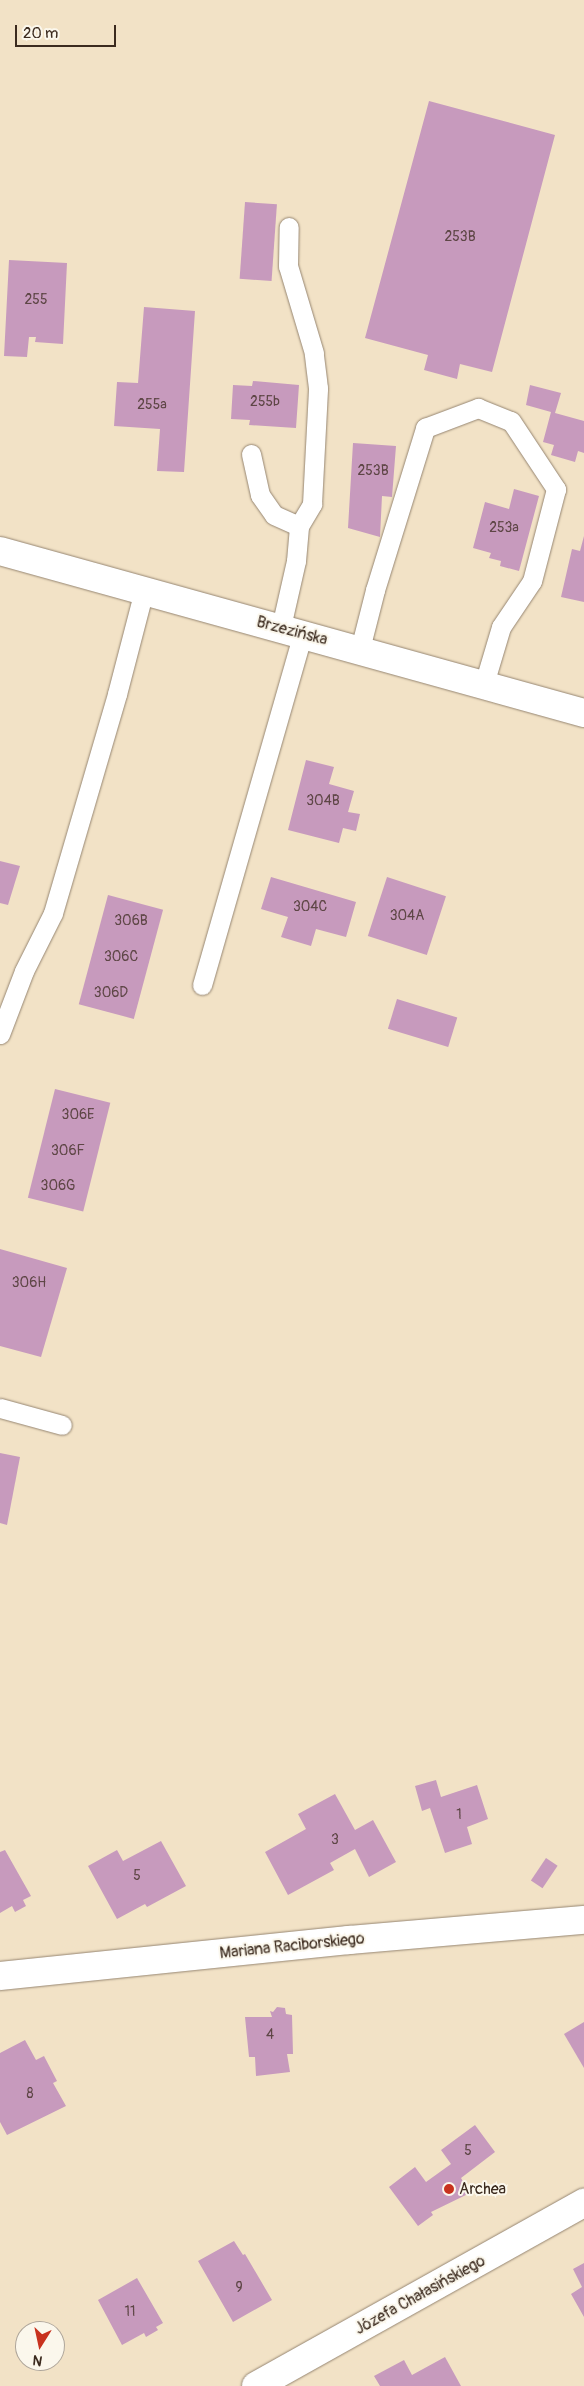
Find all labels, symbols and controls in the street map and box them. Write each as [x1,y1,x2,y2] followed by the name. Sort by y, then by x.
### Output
[18,15,119,47] scale bar
[23,24,58,43] text: 20 m
[444,229,476,245] house number: 253B
[24,292,48,308] house number: 255
[250,394,280,410] house number: 255b
[137,397,167,413] house number: 255a
[357,463,389,479] house number: 253B
[489,520,519,536] house number: 253a
[254,612,330,650] street label: Brzezińska
[306,793,340,809] house number: 304B
[293,899,327,915] house number: 304C
[390,908,424,924] house number: 304A
[114,913,148,929] house number: 306B
[104,949,138,965] house number: 306C
[94,985,128,1001] house number: 306D
[62,1107,94,1123] house number: 306E
[51,1143,85,1159] house number: 306F
[41,1178,75,1194] house number: 306G
[12,1275,46,1291] house number: 306H
[456,1807,462,1823] house number: 1
[331,1832,339,1848] house number: 3
[133,1868,141,1884] house number: 5
[219,1929,365,1963] street label: Mariana Raciborskiego
[266,2027,274,2043] house number: 4
[26,2086,34,2102] house number: 8
[464,2143,472,2159] house number: 5
[459,2179,506,2199] place label: Archea
[443,2183,455,2195] marker: Archea
[351,2251,489,2339] street label: Józefa Chałasińskiego
[235,2280,243,2296] house number: 9
[125,2304,135,2320] house number: 11
[15,2321,65,2371] north arrow
[31,2351,44,2369] text: N

